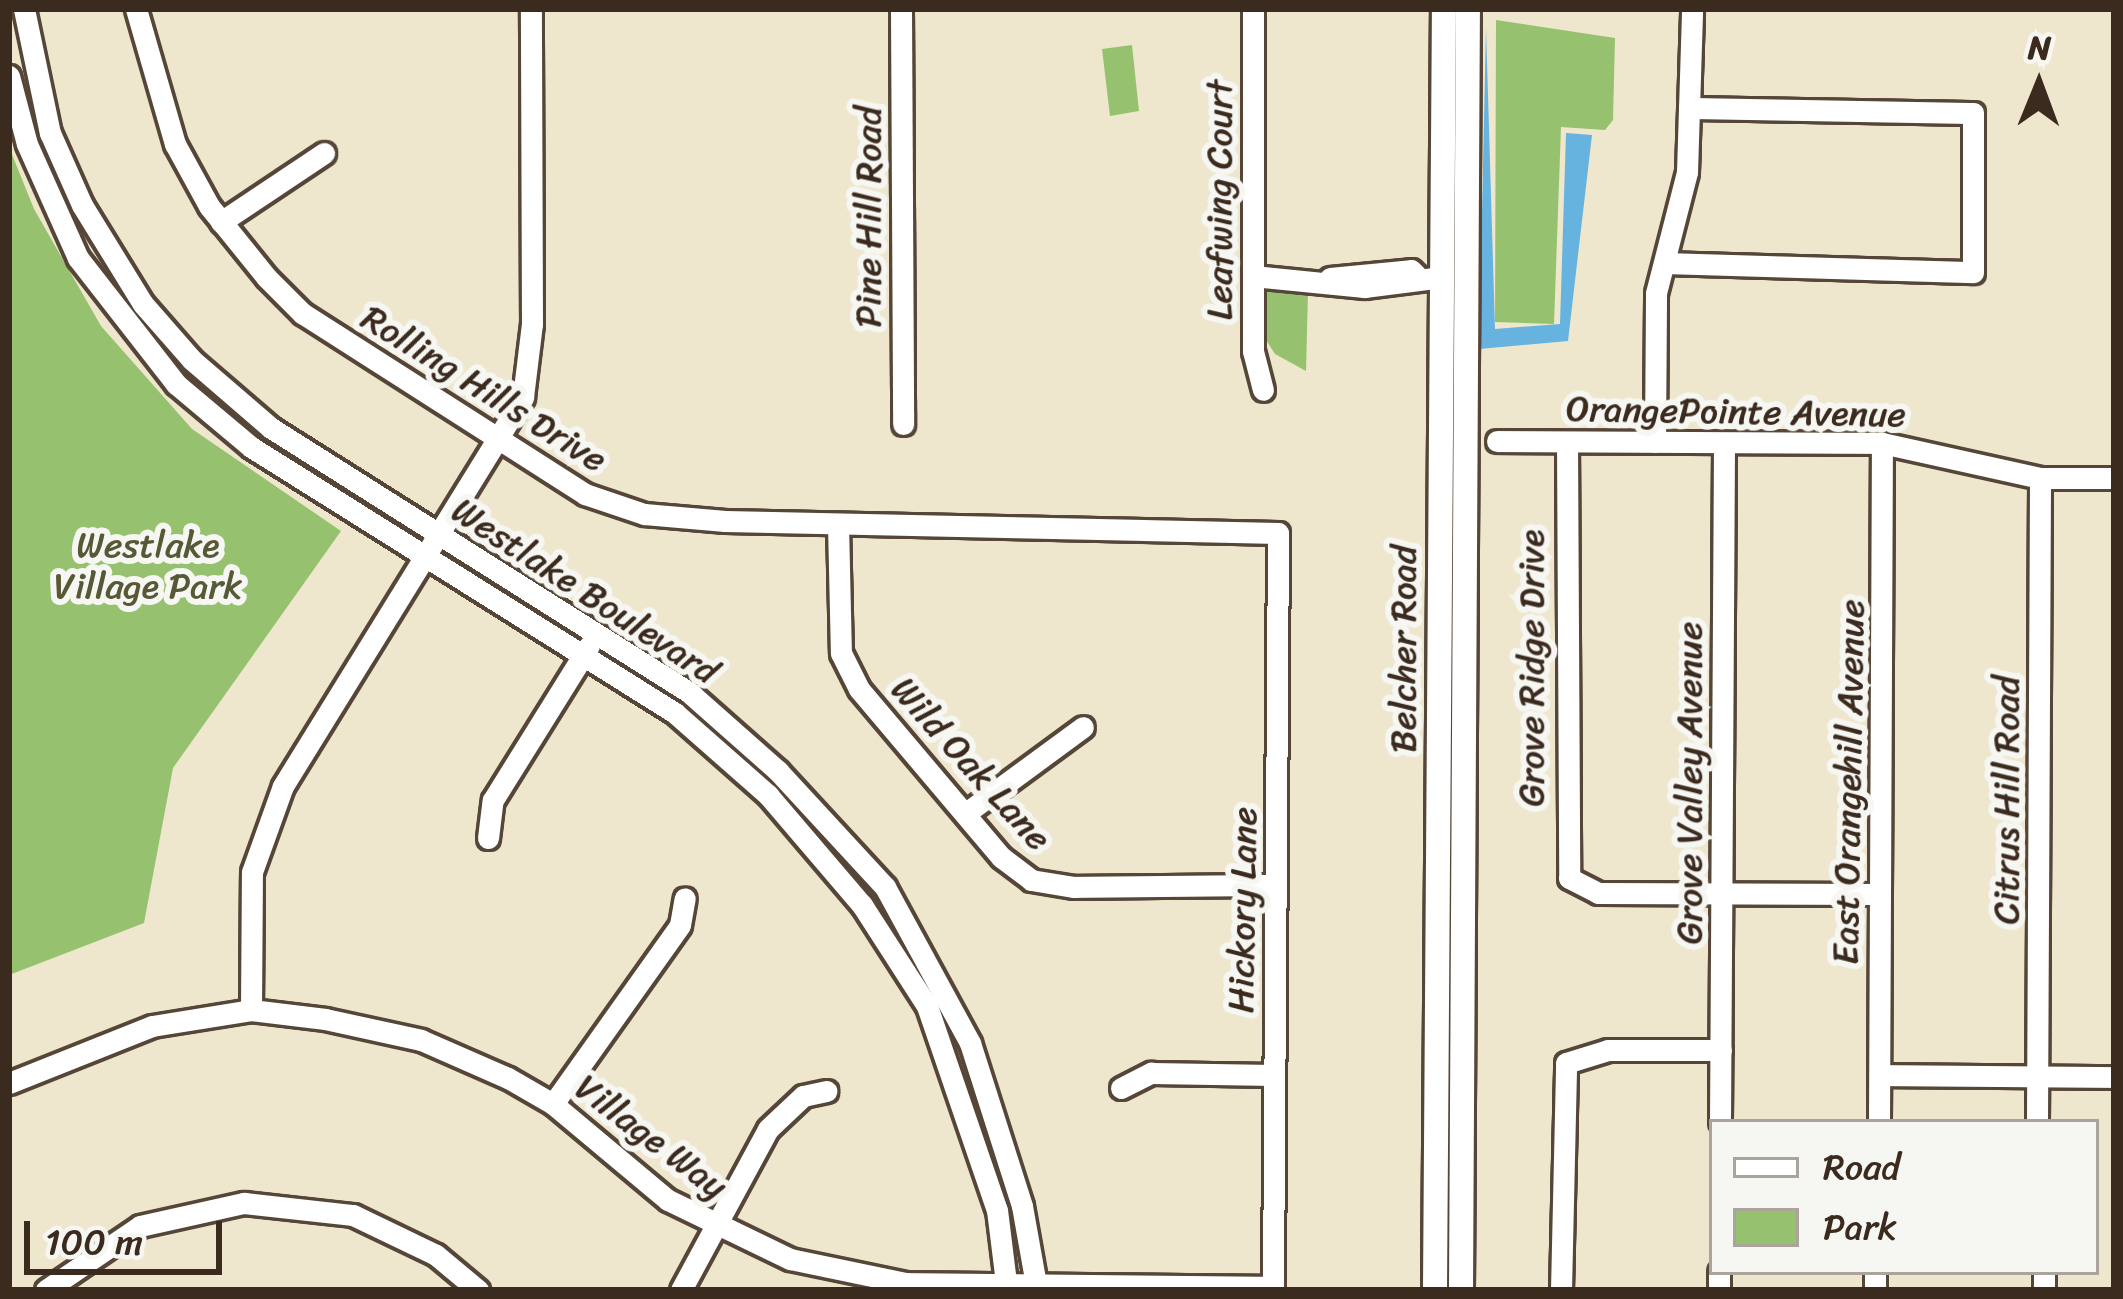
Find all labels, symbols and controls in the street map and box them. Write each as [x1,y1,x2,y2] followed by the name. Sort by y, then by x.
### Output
[2028,19,2052,77] text: N
[1979,24,2099,144] north arrow
[1198,79,1242,321] street label: Leafwing Court
[847,106,891,328] street label: Pine Hill Road
[354,297,614,481] street label: Rolling Hills Drive
[1566,387,1906,437] street label: OrangePointe Avenue
[444,489,726,693] street label: Westlake Boulevard
[54,523,242,608] park label: Westlake Village Park
[1510,529,1554,807] street label: Grove Ridge Drive
[1382,545,1426,753] street label: Belcher Road
[1824,599,1874,965] street label: East Orangehill Avenue
[1668,624,1712,942] street label: Grove Valley Avenue
[882,668,1060,860] street label: Wild Oak Lane
[1985,676,2029,924] street label: Citrus Hill Road
[1220,807,1266,1013] street label: Hickory Lane
[566,1066,736,1208] street label: Village Way
[1709,1119,2099,1275] legend
[1823,1135,1900,1199] text: Road
[1823,1195,1897,1259] text: Park
[30,1197,228,1271] scale bar
[45,1210,143,1274] text: 100 m

